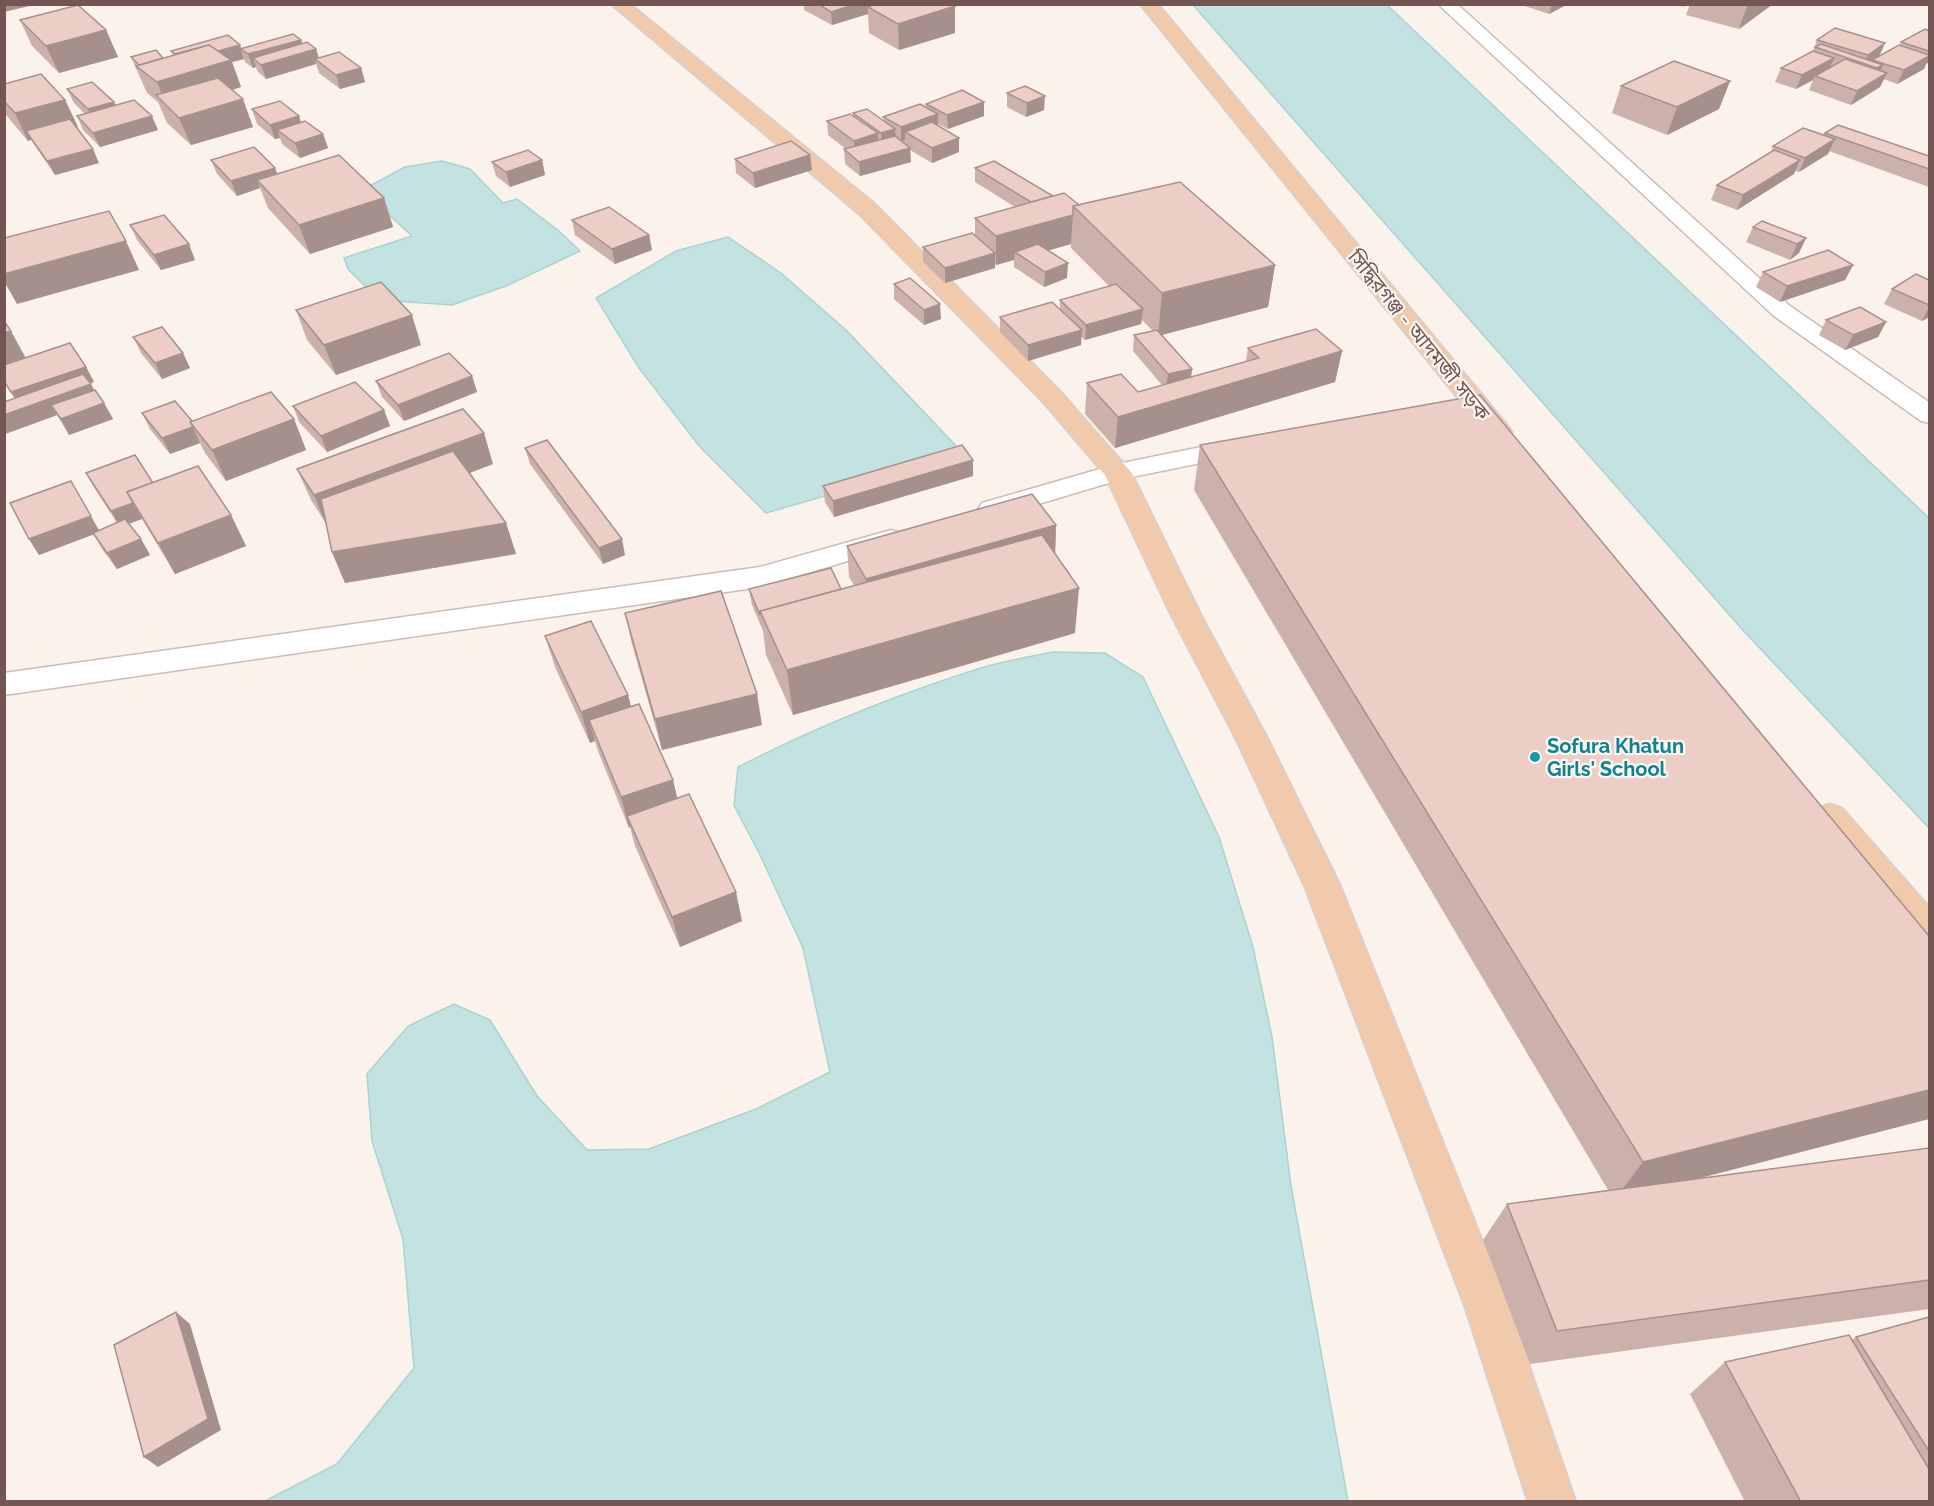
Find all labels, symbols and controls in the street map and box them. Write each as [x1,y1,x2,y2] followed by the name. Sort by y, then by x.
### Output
[1342,244,1495,425] street label: সিদ্ধিরগঞ্জ - আদমজী সড়ক
[1547,734,1684,781] place label: Sofura Khatun Girls' School
[1528,750,1542,764] marker: Sofura Khatun Girls' School

